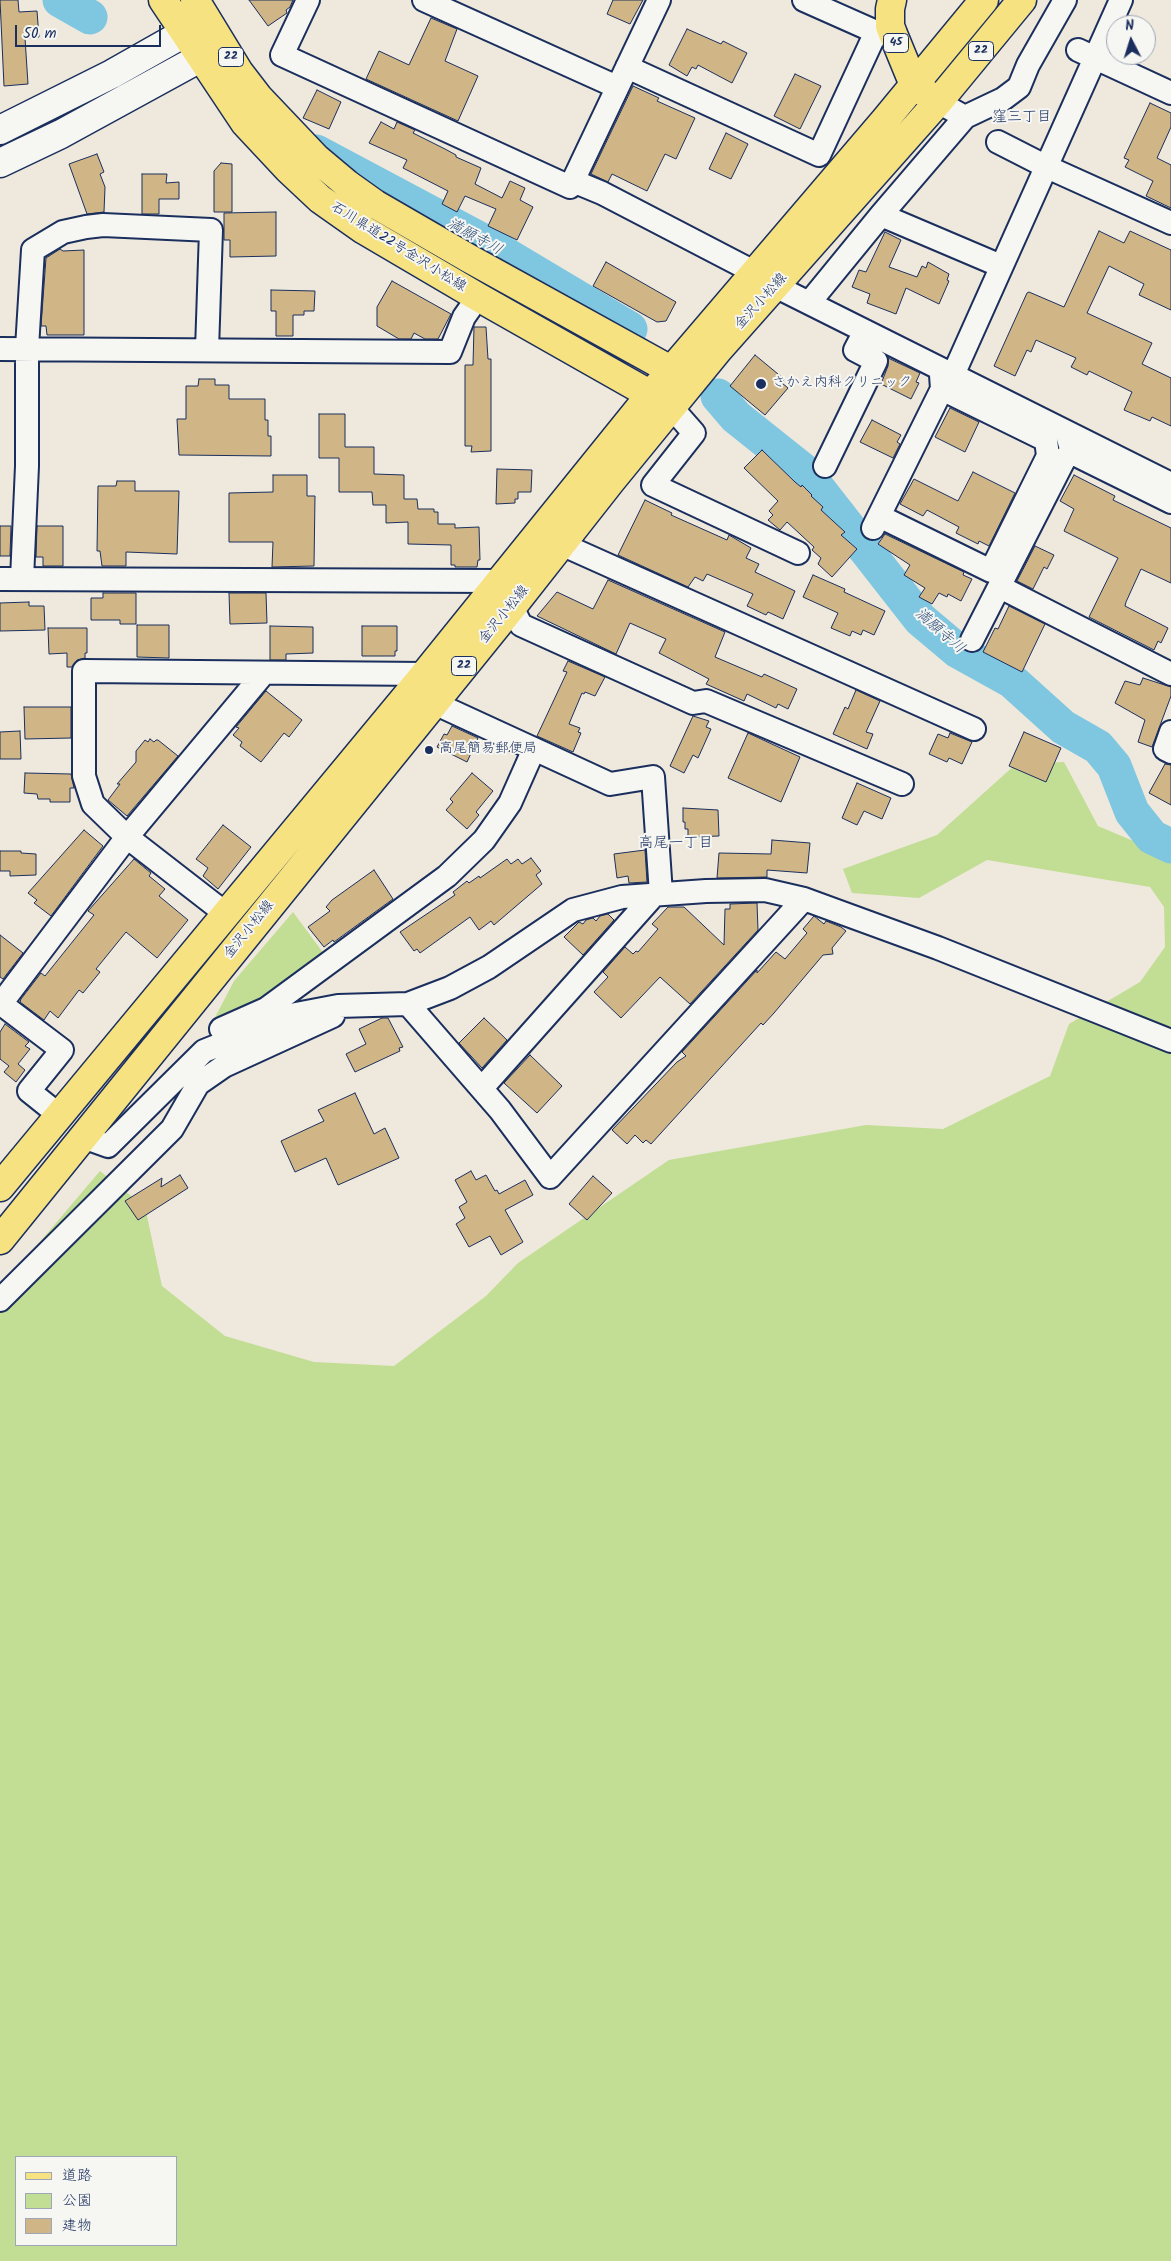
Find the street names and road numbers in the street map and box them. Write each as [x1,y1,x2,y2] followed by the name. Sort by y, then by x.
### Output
[884,34,908,52] road number: 45
[968,41,994,60] road number: 22
[218,48,244,66] road number: 22
[327,199,469,297] street label: 石川県道22号金沢小松線
[732,270,792,334] street label: 金沢小松線
[476,583,534,647] street label: 金沢小松線
[452,656,476,676] road number: 22
[221,898,279,962] street label: 金沢小松線

